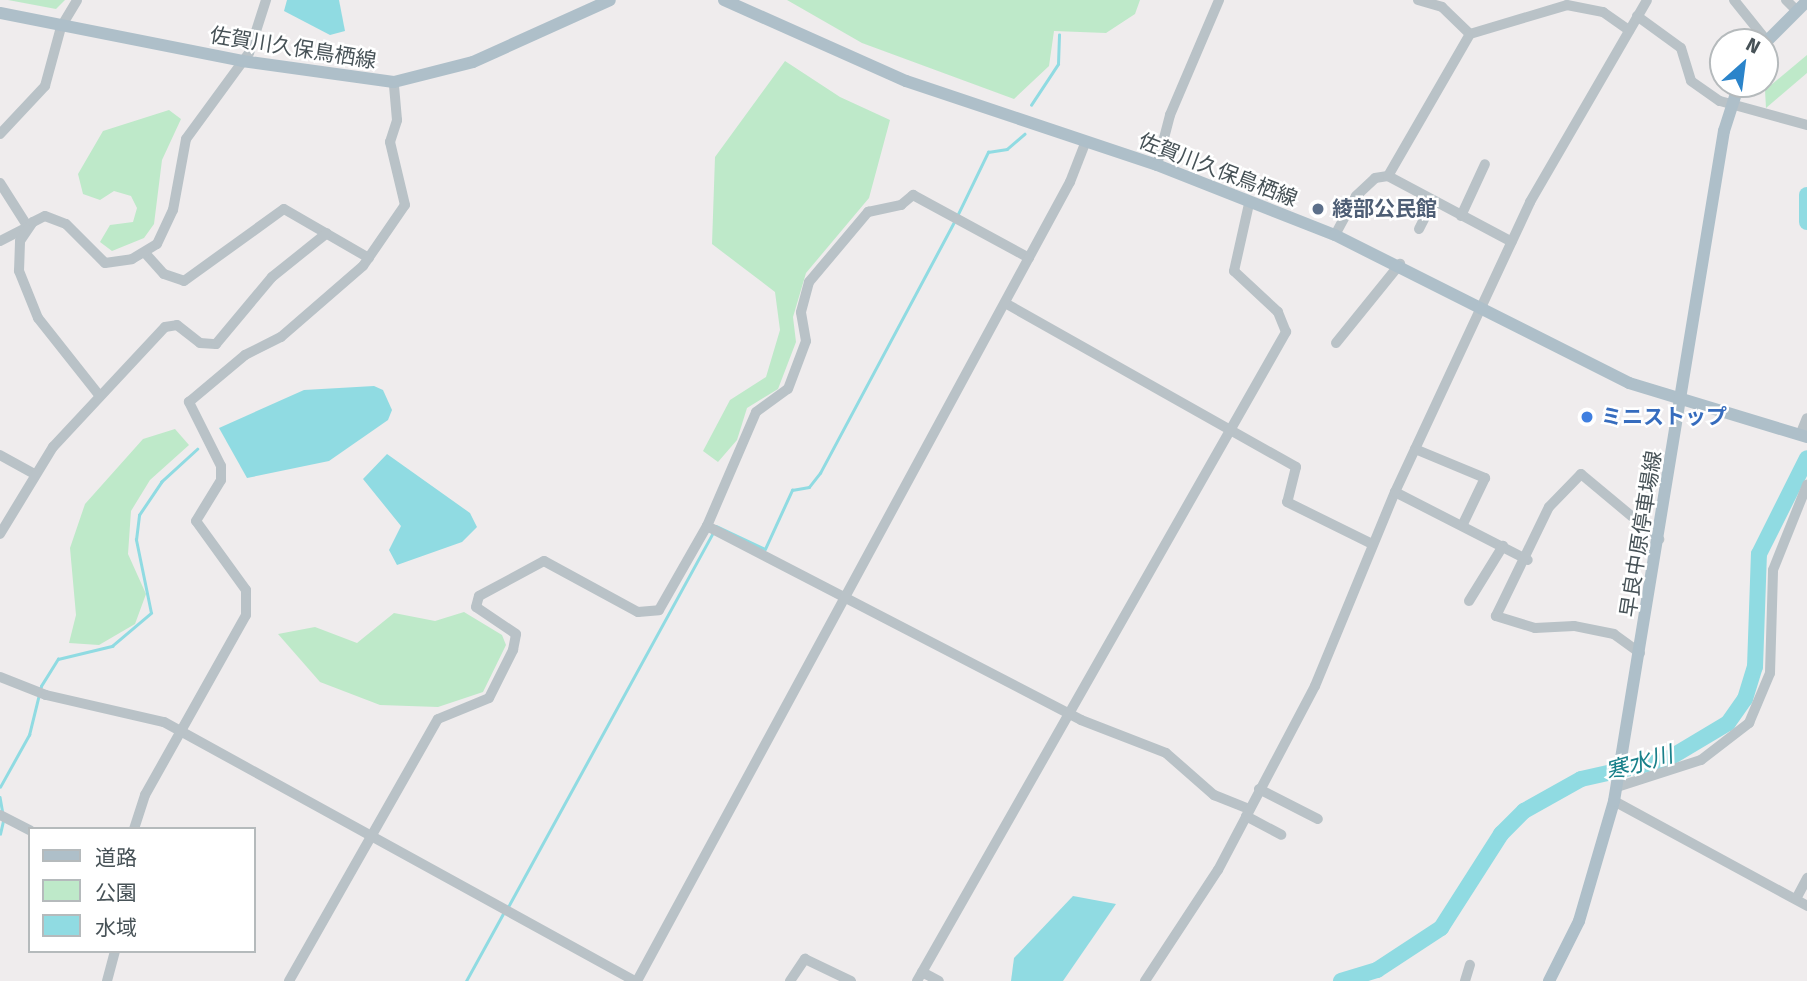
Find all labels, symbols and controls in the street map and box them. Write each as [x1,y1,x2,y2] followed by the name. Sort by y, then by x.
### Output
[208,22,378,74] street label: 佐賀川久保鳥栖線
[1709,28,1779,98] north arrow
[1742,33,1764,59] text: N
[1135,128,1301,212] street label: 佐賀川久保鳥栖線
[1332,196,1437,222] place label: 綾部公民館
[1310,201,1326,217] marker: 綾部公民館
[1601,404,1727,430] place label: ミニストップ
[1579,409,1595,425] marker: ミニストップ
[1615,449,1667,619] street label: 早良中原停車場線
[1602,740,1676,786] water label: 寒水川
[28,827,256,953] legend
[95,845,137,871] text: 道路
[95,880,137,906] text: 公園
[95,915,137,941] text: 水域

